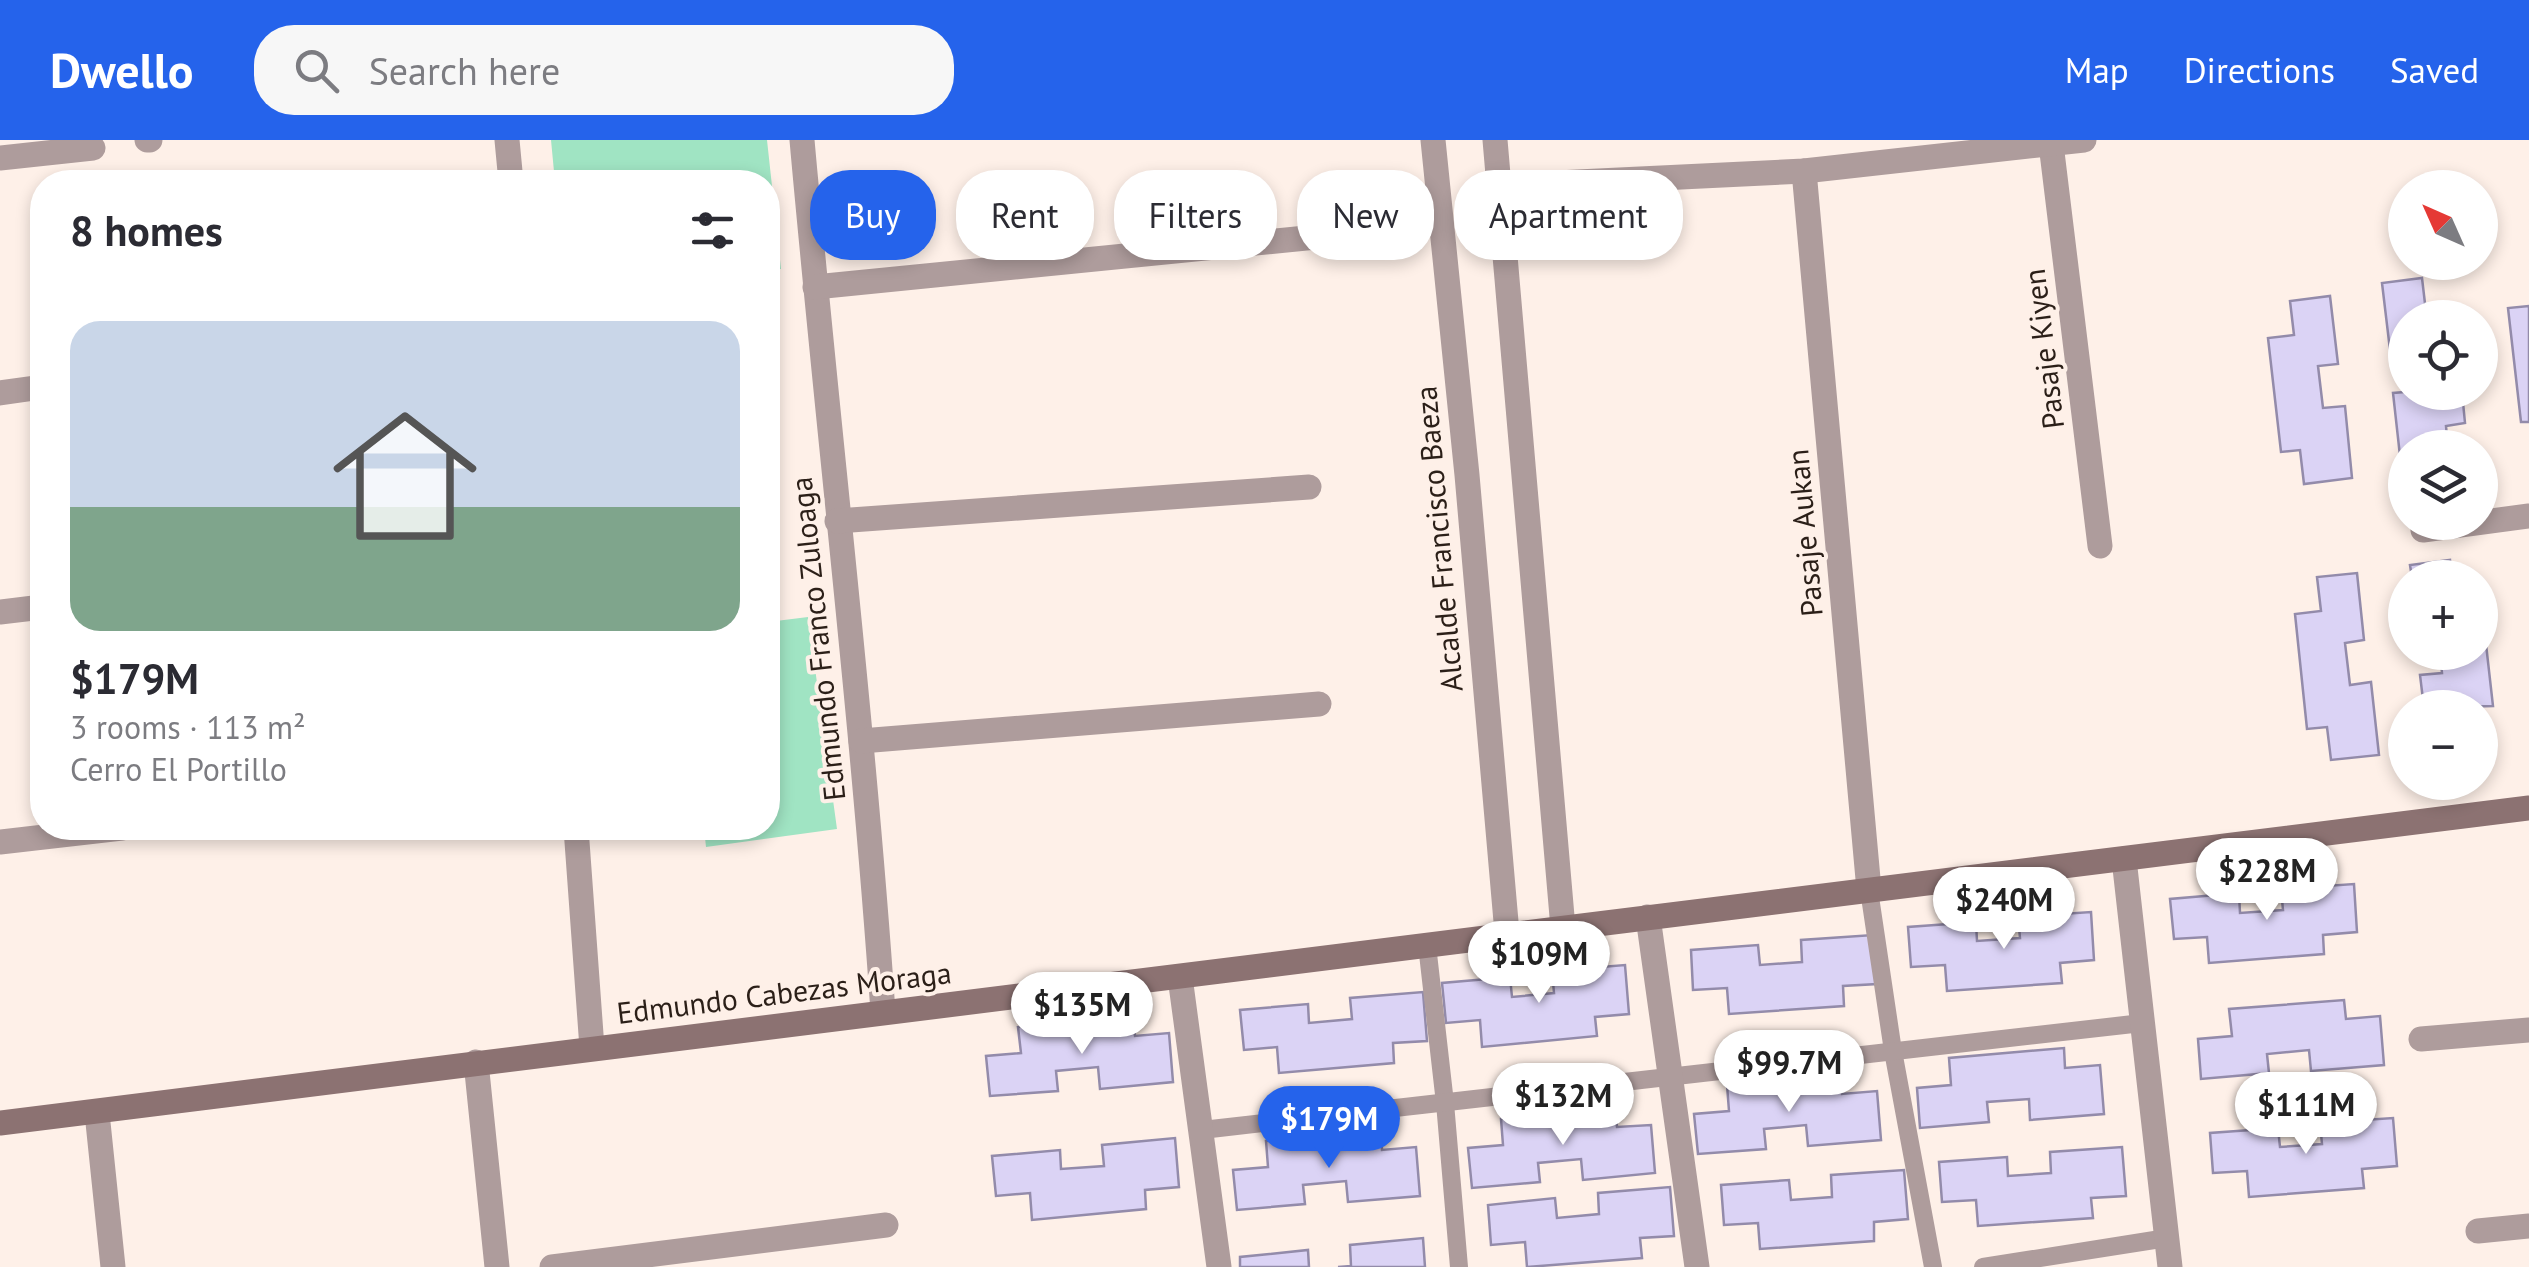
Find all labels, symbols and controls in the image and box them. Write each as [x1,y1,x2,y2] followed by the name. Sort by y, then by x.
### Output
[254,25,954,115] search box
[50,39,194,101] text: Dwello
[289,43,344,98] icon: search
[369,46,560,95] text: Search here
[2065,47,2129,93] text: Map
[2184,47,2335,93] text: Directions
[2390,47,2479,93] text: Saved
[810,170,936,260] chip: Buy
[956,170,1094,260] chip: Rent
[1114,170,1277,260] chip: Filters
[1297,170,1434,260] chip: New
[1454,170,1683,260] chip: Apartment
[2388,170,2498,280] north arrow
[2388,170,2498,800] map controls
[70,203,223,258] text: 8 homes
[685,203,740,258] icon: filters
[2014,267,2072,431] street label: Pasaje Kiyen
[2388,300,2498,410] button: locate
[1405,385,1471,693] street label: Alcalde Francisco Baeza
[315,386,495,566] icon: home
[2388,430,2498,540] button: layers
[1777,448,1831,618] street label: Pasaje Aukan
[781,475,853,803] street label: Edmundo Franco Zuloaga
[2388,560,2498,670] button: +
[70,651,199,706] text: $179M
[2388,690,2498,800] button: −
[70,706,306,748] text: 3 rooms · 113 m²
[70,748,287,790] text: Cerro El Portillo
[2197,838,2337,923] pin: $228M
[2218,849,2316,891] text: $228M
[1934,867,2074,952] pin: $240M
[1955,878,2053,920] text: $240M
[1469,921,1609,1006] pin: $109M
[1490,932,1588,974] text: $109M
[614,952,954,1032] street label: Edmundo Cabezas Moraga
[1012,972,1152,1057] pin: $135M
[1033,983,1131,1025] text: $135M
[1708,1030,1870,1115] pin: $99.7M
[1736,1041,1842,1083] text: $99.7M
[1493,1063,1633,1148] pin: $132M
[2236,1072,2376,1157] pin: $111M
[1514,1074,1612,1116] text: $132M
[2257,1083,2355,1125] text: $111M
[1259,1086,1399,1171] pin: $179M
[1280,1097,1378,1139] text: $179M

